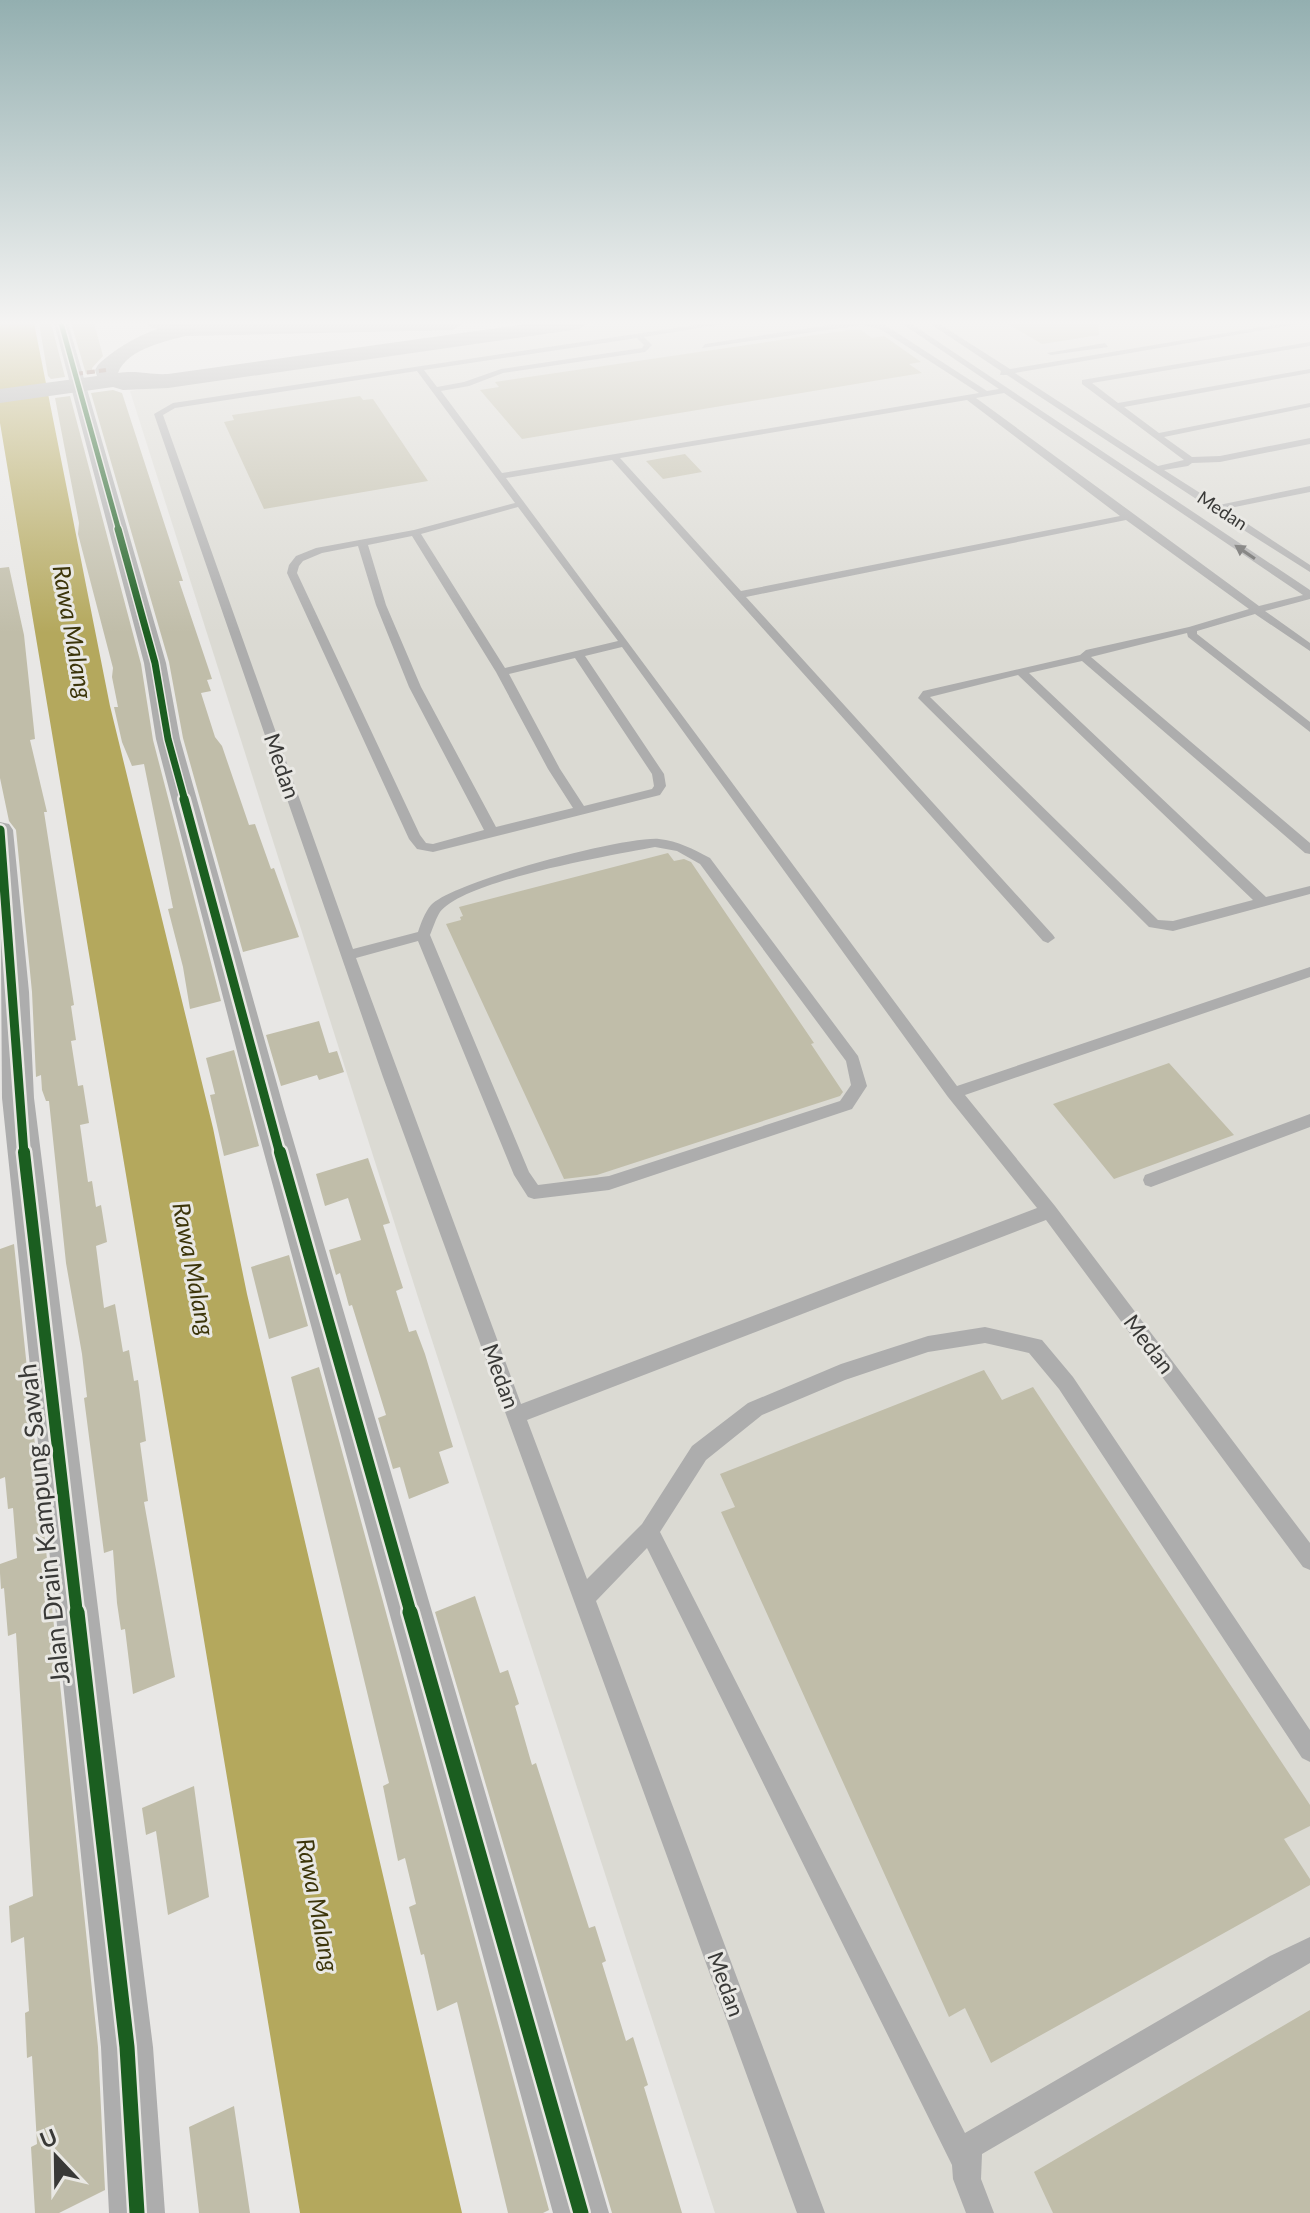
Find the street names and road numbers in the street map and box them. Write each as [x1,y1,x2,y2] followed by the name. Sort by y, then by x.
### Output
[1193,486,1252,534] street label: Medan
[259,730,306,802] street label: Medan
[1118,1309,1180,1379] street label: Medan
[477,1340,526,1412] street label: Medan
[10,1362,76,1686] street label: Jalan Drain Kampung Sawah
[702,1948,751,2020] street label: Medan

